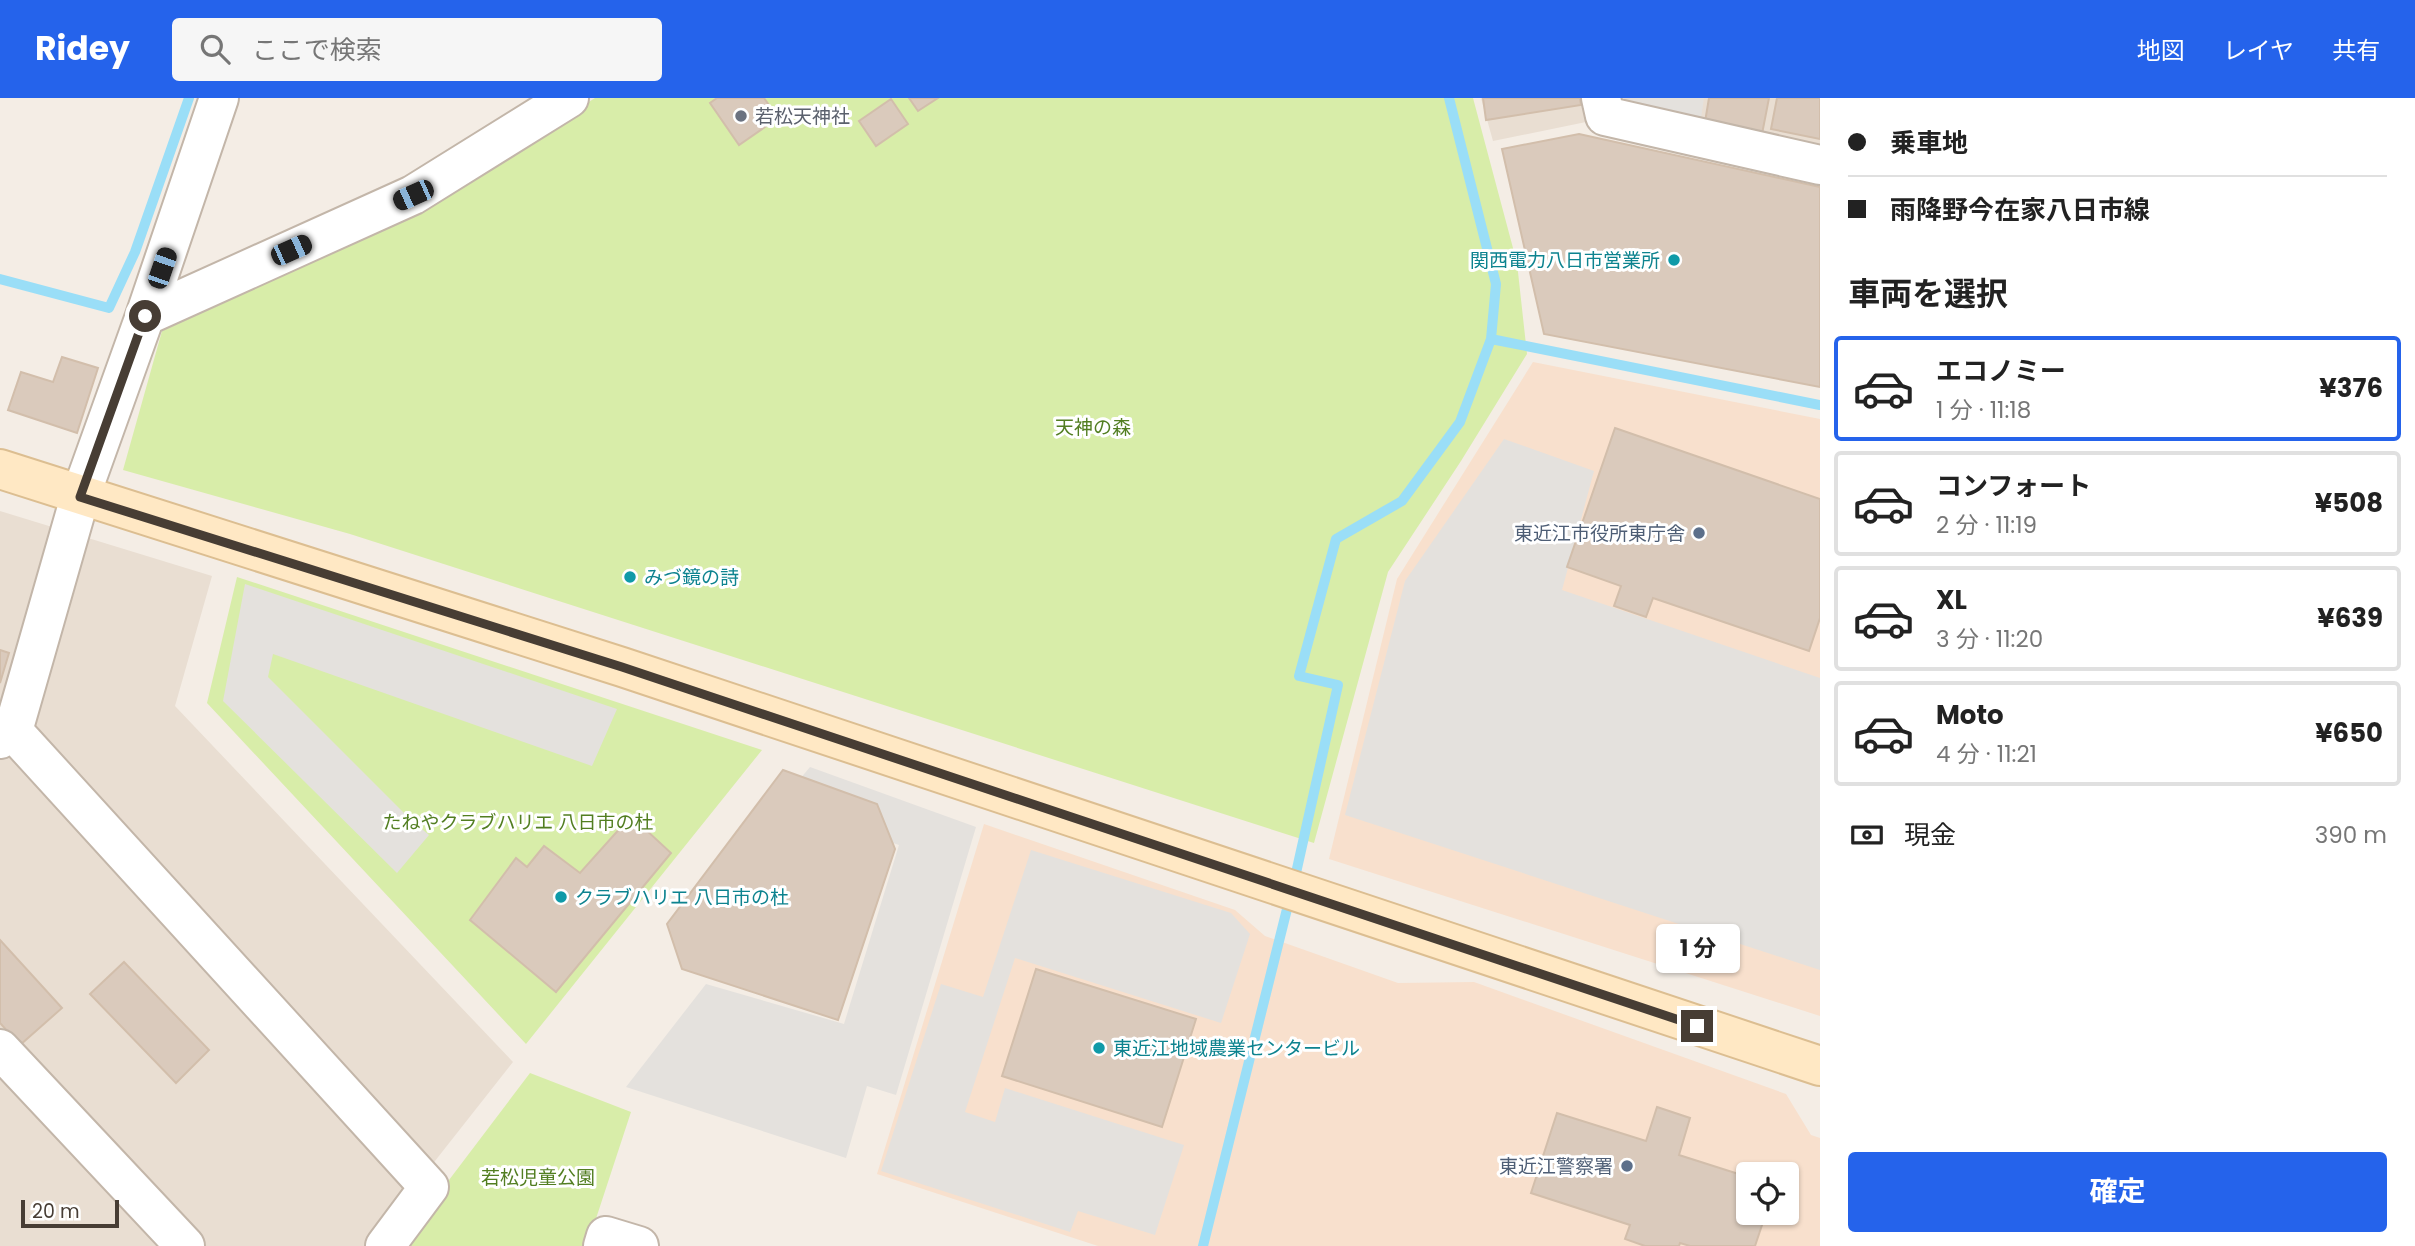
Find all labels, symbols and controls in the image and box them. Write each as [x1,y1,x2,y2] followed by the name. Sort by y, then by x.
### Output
[172,18,662,81] search box
[35,25,130,72] text: Ridey
[196,30,234,68] icon: search
[252,32,382,68] text: ここで検索
[2137,34,2185,67] text: 地図
[2223,34,2294,67] text: レイヤ
[2332,34,2380,67] text: 共有
[755,103,850,130] place label: 若松天神社
[733,108,749,124] marker: 若松天神社
[1890,125,1968,161] text: 乗車地
[390,177,437,213] car
[1890,192,2150,228] text: 雨降野今在家八日市線
[268,232,315,268] car
[146,245,179,291] car
[1470,247,1660,274] place label: 関西電力八日市営業所
[1666,252,1682,268] marker: 関西電力八日市営業所
[1848,271,2008,316] text: 車両を選択
[129,300,161,332] route start
[1936,353,2066,389] text: エコノミー
[1852,357,1915,420] icon: car
[2319,370,2383,406] text: ¥376
[1936,394,2031,426] text: 1 分 · 11:18
[1055,414,1131,441] park label: 天神の森
[1936,468,2091,504] text: コンフォート
[1852,472,1915,535] icon: car
[2315,485,2383,521] text: ¥508
[1936,509,2037,541] text: 2 分 · 11:19
[1514,520,1685,547] place label: 東近江市役所東庁舎
[1691,525,1707,541] marker: 東近江市役所東庁舎
[644,564,739,591] place label: みづ鏡の詩
[622,569,638,585] marker: みづ鏡の詩
[1936,582,1967,618] text: XL
[1852,587,1915,650] icon: car
[2317,600,2383,636] text: ¥639
[1936,623,2043,655] text: 3 分 · 11:20
[1936,697,2004,733] text: Moto
[1852,702,1915,765] icon: car
[2315,715,2383,751] text: ¥650
[1936,738,2037,770] text: 4 分 · 11:21
[382,809,654,836] park label: たねやクラブハリエ 八日市の杜
[1848,816,1886,854] icon: cash
[1904,817,1956,853] text: 現金
[2315,819,2387,851] text: 390 m
[575,884,789,911] place label: クラブハリエ 八日市の杜
[553,889,569,905] marker: クラブハリエ 八日市の杜
[1655,925,1739,974] callout: 1 分
[1680,932,1716,964] text: 1 分
[1681,1010,1713,1042] route end
[1113,1035,1360,1062] place label: 東近江地域農業センタービル
[1091,1040,1107,1056] marker: 東近江地域農業センタービル
[1848,1152,2387,1232] button: 確定
[1499,1153,1613,1180] place label: 東近江警察署
[1619,1158,1635,1174] marker: 東近江警察署
[1736,1162,1799,1225] map controls
[1736,1162,1799,1225] button: locate
[481,1164,595,1191] park label: 若松児童公園
[21,1197,119,1229] scale bar
[32,1198,80,1225] text: 20 m

